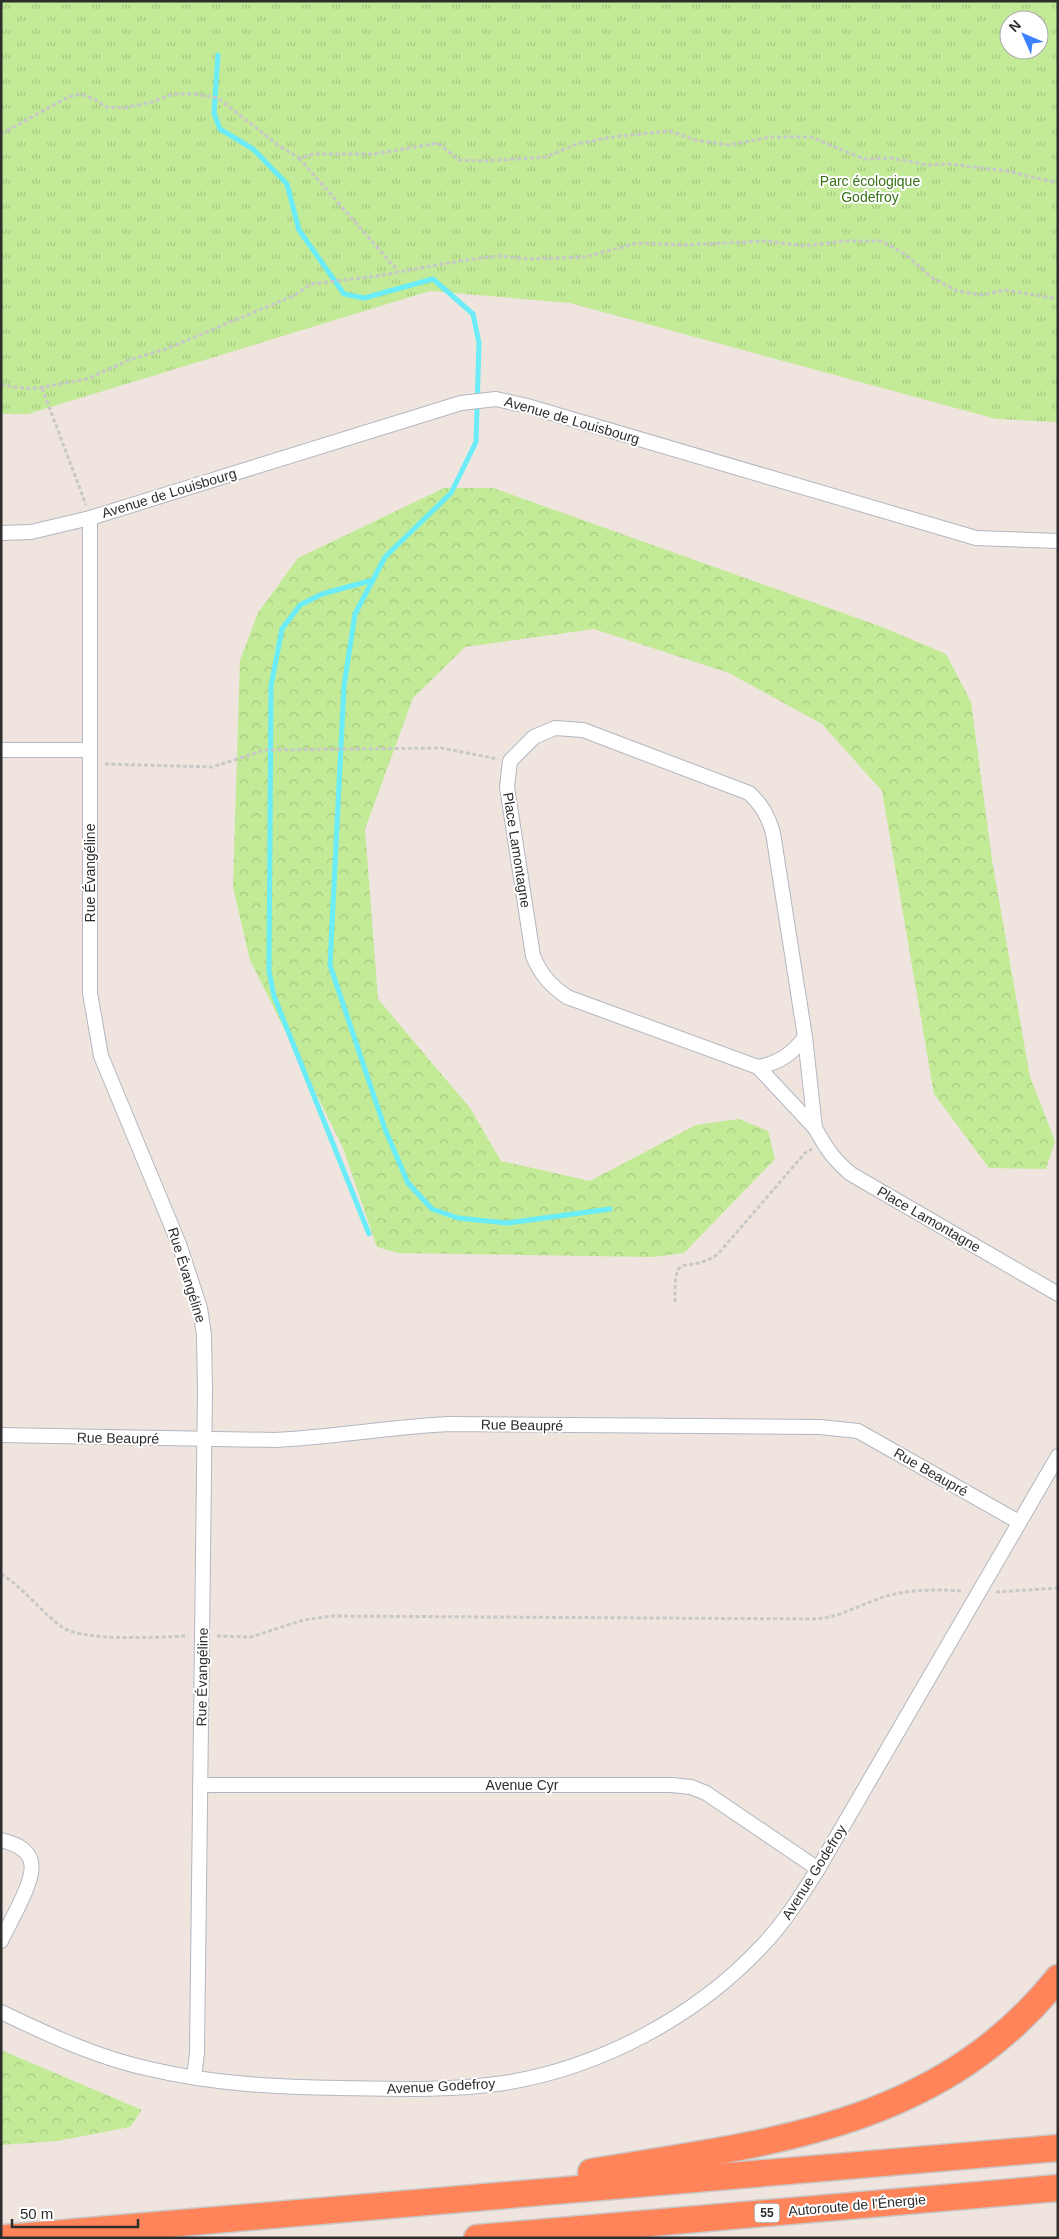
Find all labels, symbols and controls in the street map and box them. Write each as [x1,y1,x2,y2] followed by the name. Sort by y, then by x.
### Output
[999,10,1049,60] north arrow
[1006,17,1024,35] text: N
[820,173,920,205] park label: Parc écologique Godefroy
[503,393,641,447] street label: Avenue de Louisbourg
[100,465,238,521] street label: Avenue de Louisbourg
[500,791,534,909] street label: Place Lamontagne
[82,823,98,922] street label: Rue Évangéline
[874,1183,984,1255] street label: Place Lamontagne
[165,1225,209,1325] street label: Rue Évangéline
[481,1416,564,1434] street label: Rue Beaupré
[77,1429,160,1447] street label: Rue Beaupré
[891,1444,971,1500] street label: Rue Beaupré
[193,1627,211,1727] street label: Rue Évangéline
[486,1777,559,1793] street label: Avenue Cyr
[778,1822,850,1922] street label: Avenue Godefroy
[386,2075,496,2097] street label: Avenue Godefroy
[788,2191,927,2219] street label: Autoroute de l'Énergie
[12,2196,139,2228] scale bar
[754,2204,780,2222] road number: 55
[20,2205,53,2222] text: 50 m

